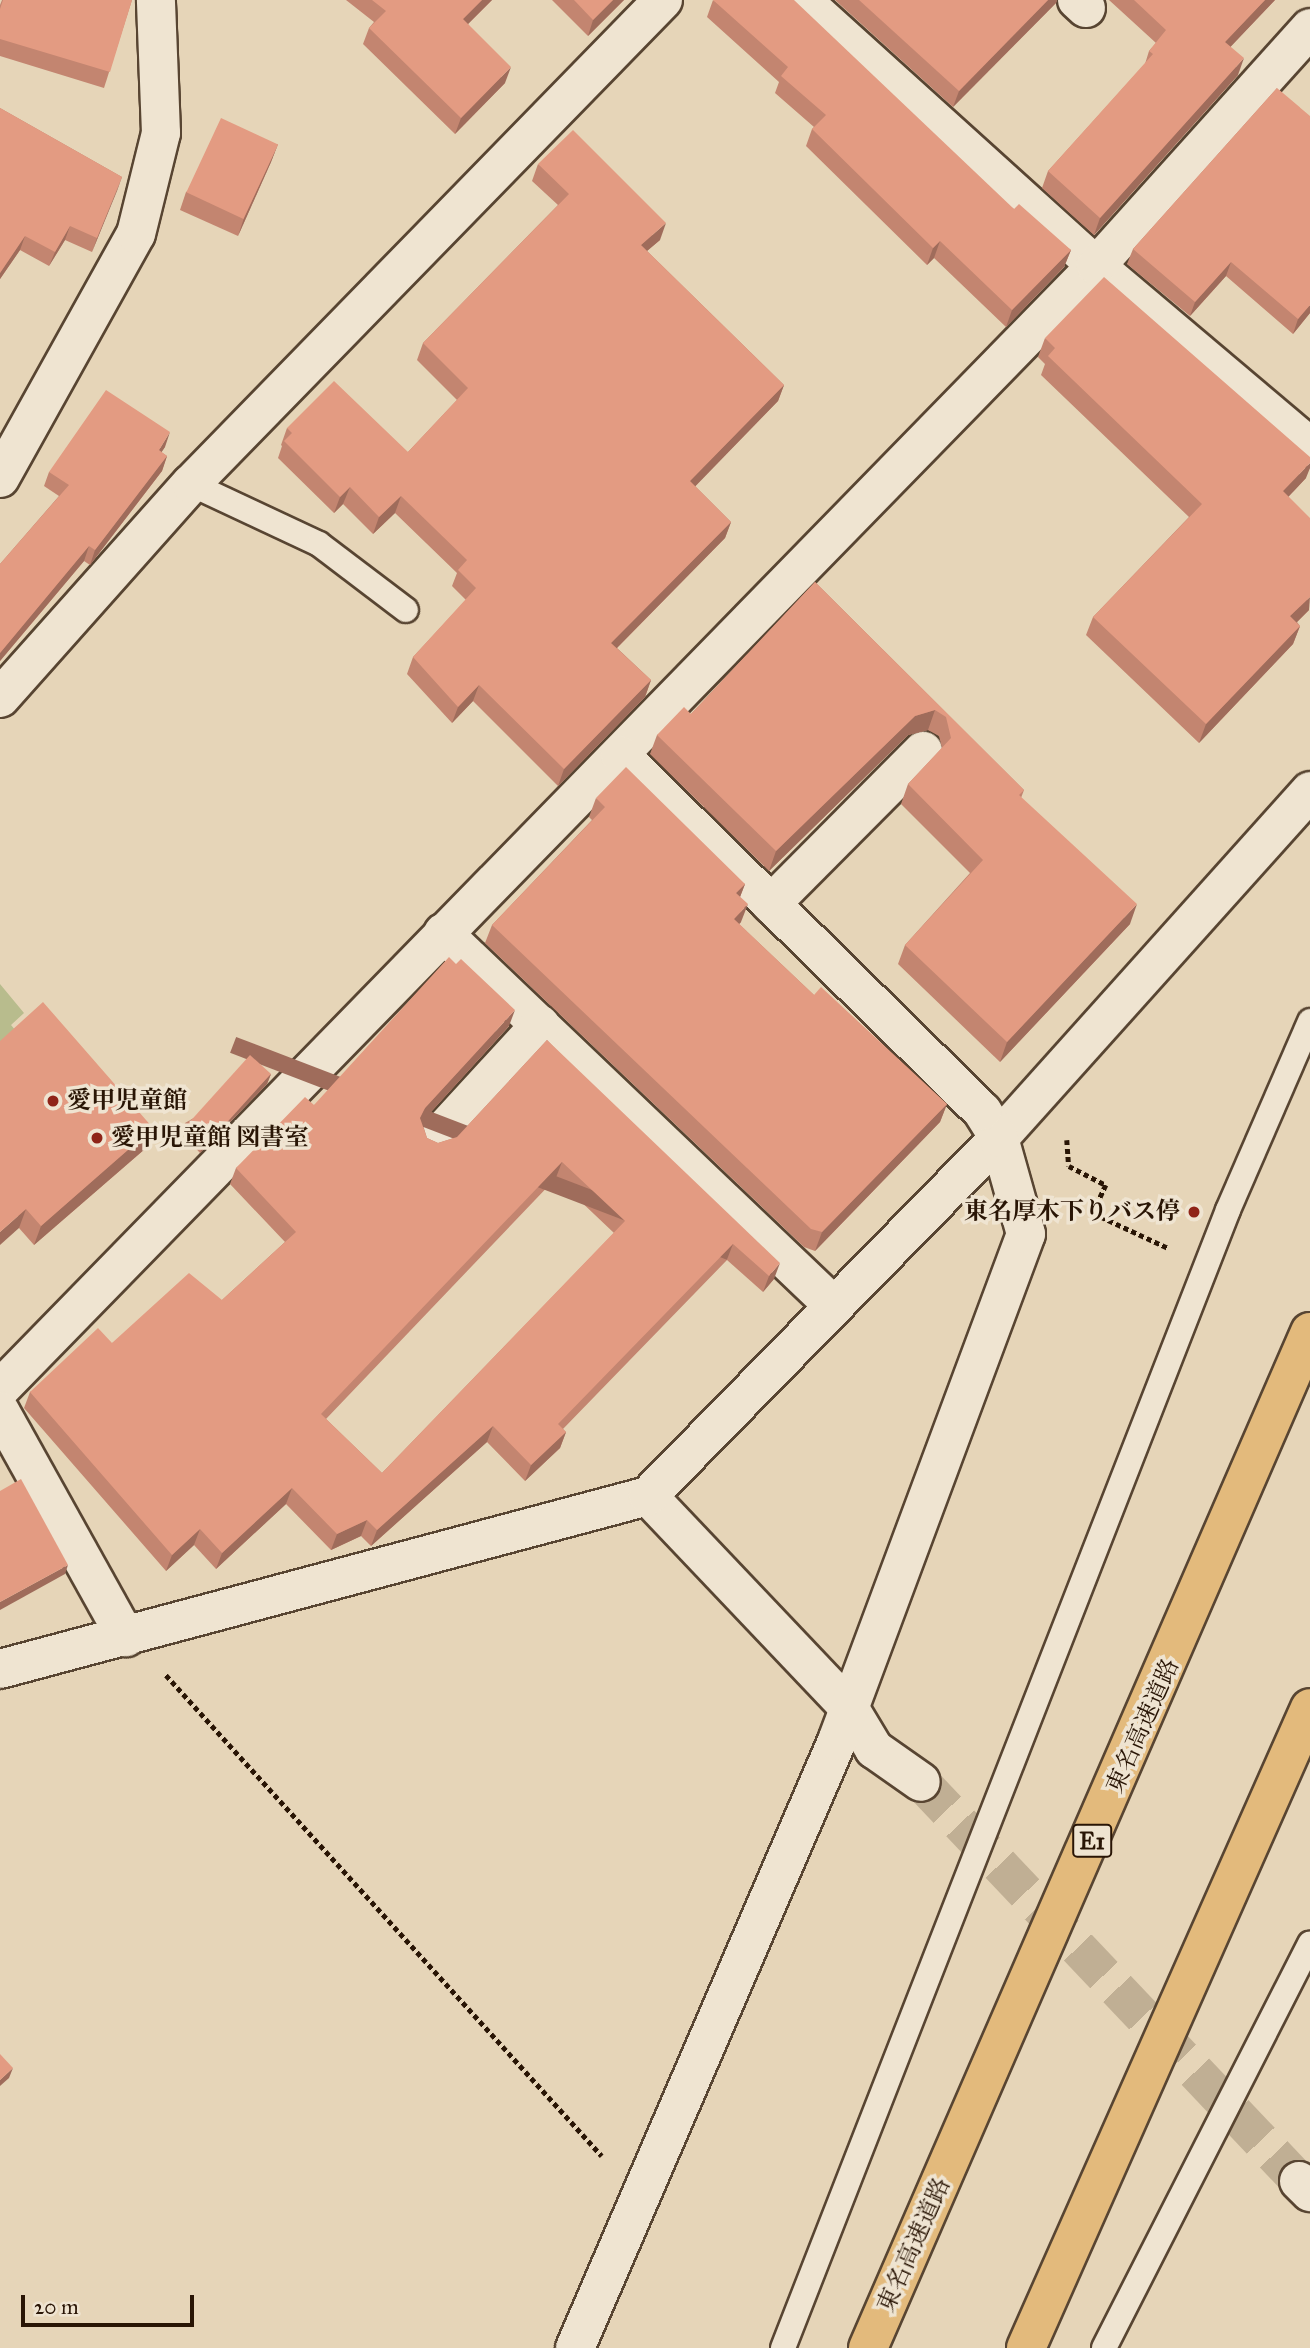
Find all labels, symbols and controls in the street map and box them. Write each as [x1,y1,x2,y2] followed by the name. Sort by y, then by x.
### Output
[67,1087,187,1115] place label: 愛甲児童館
[45,1093,61,1109] marker: 愛甲児童館
[111,1124,308,1152] place label: 愛甲児童館 図書室
[89,1130,105,1146] marker: 愛甲児童館 図書室
[964,1198,1180,1226] place label: 東名厚木下りバス停
[1186,1204,1202,1220] marker: 東名厚木下りバス停
[1101,1654,1185,1798] street label: 東名高速道路
[1071,1822,1113,1860] road number: E1
[872,2173,956,2317] street label: 東名高速道路
[24,2282,198,2326] scale bar
[34,2294,79,2320] text: 20 m

